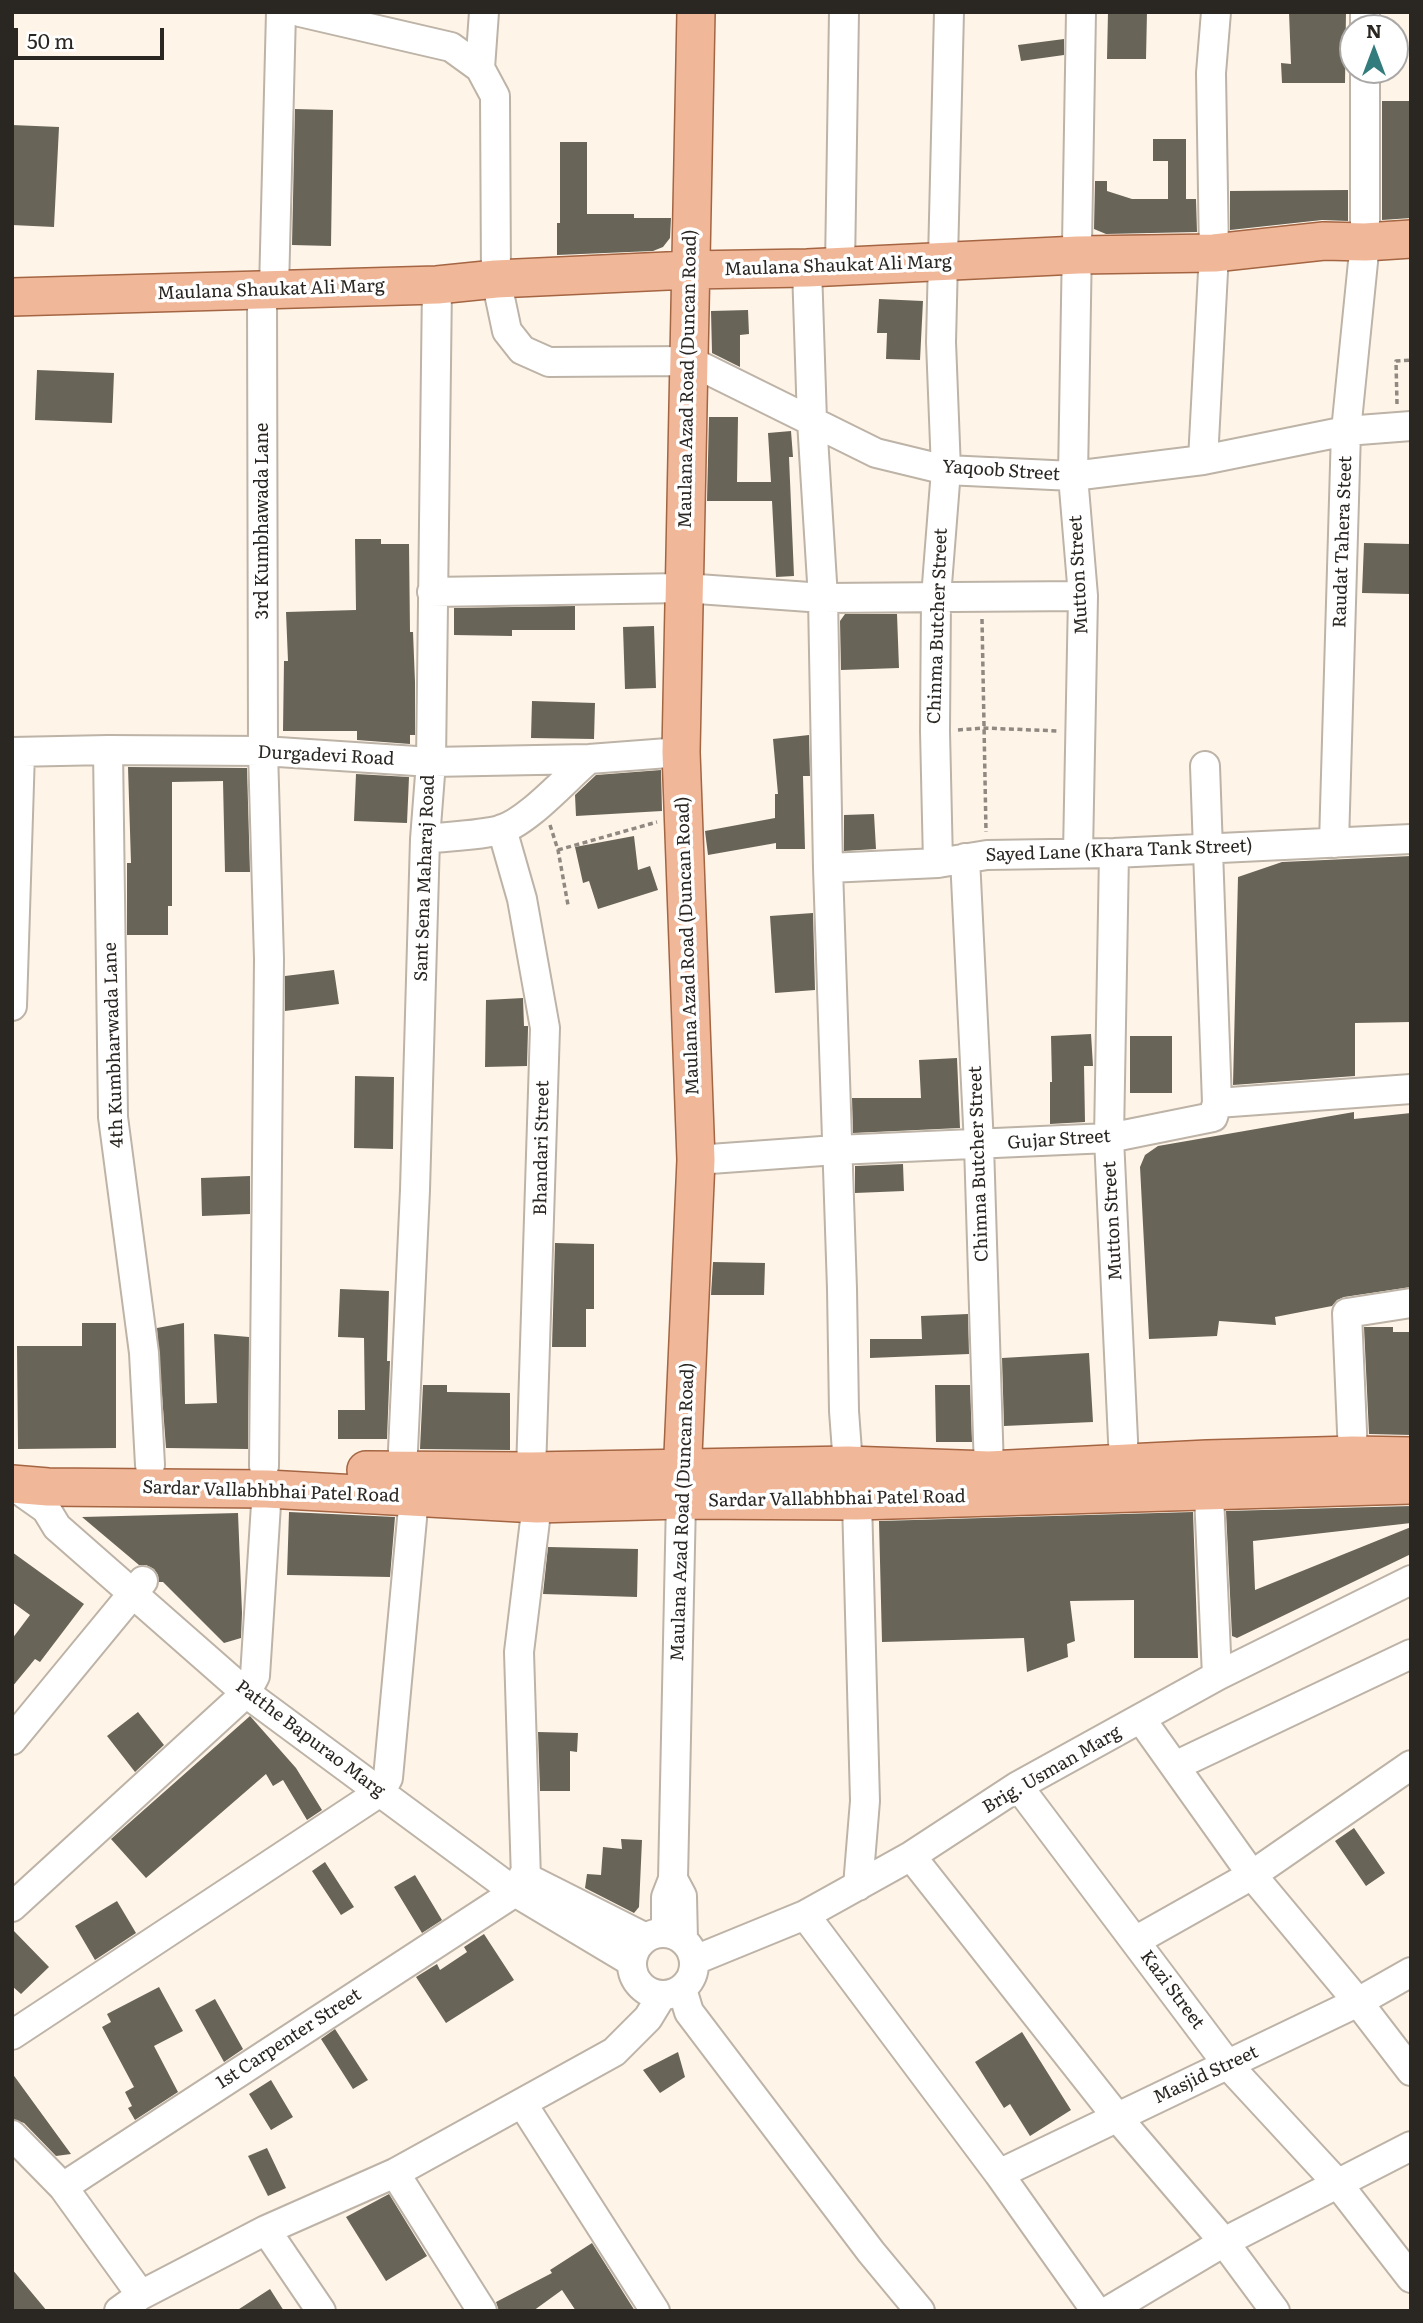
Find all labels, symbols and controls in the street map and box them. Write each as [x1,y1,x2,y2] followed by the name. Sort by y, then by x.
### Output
[18,14,168,58] scale bar
[1339,14,1409,84] north arrow
[1366,16,1382,44] text: N
[27,24,74,55] text: 50 m
[675,229,701,529] street label: Maulana Azad Road (Duncan Road)
[724,251,952,281] street label: Maulana Shaukat Ali Marg
[157,275,385,305] street label: Maulana Shaukat Ali Marg
[252,423,274,619] street label: 3rd Kumbhawada Lane
[1329,455,1357,629] street label: Raudat Tahera Steet
[941,456,1061,486] street label: Yaqoob Street
[1065,515,1093,635] street label: Mutton Street
[924,528,952,724] street label: Chinma Butcher Street
[257,742,395,770] street label: Durgadevi Road
[411,774,439,982] street label: Sant Sena Maharaj Road
[672,796,704,1096] street label: Maulana Azad Road (Duncan Road)
[985,836,1253,866] street label: Sayed Lane (Khara Tank Street)
[100,942,128,1148] street label: 4th Kumbharwada Lane
[965,1066,993,1262] street label: Chimna Butcher Street
[530,1080,554,1216] street label: Bhandari Street
[1007,1126,1111,1154] street label: Gujar Street
[1099,1161,1127,1281] street label: Mutton Street
[667,1362,699,1662] street label: Maulana Azad Road (Duncan Road)
[142,1477,400,1507] street label: Sardar Vallabhbhai Patel Road
[708,1486,966,1512] street label: Sardar Vallabhbhai Patel Road
[231,1676,389,1802] street label: Patthe Bapurao Marg
[979,1722,1125,1818] street label: Brig. Usman Marg
[1135,1946,1209,2034] street label: Kazi Street
[213,1984,365,2094] street label: 1st Carpenter Street
[1150,2041,1262,2109] street label: Masjid Street

